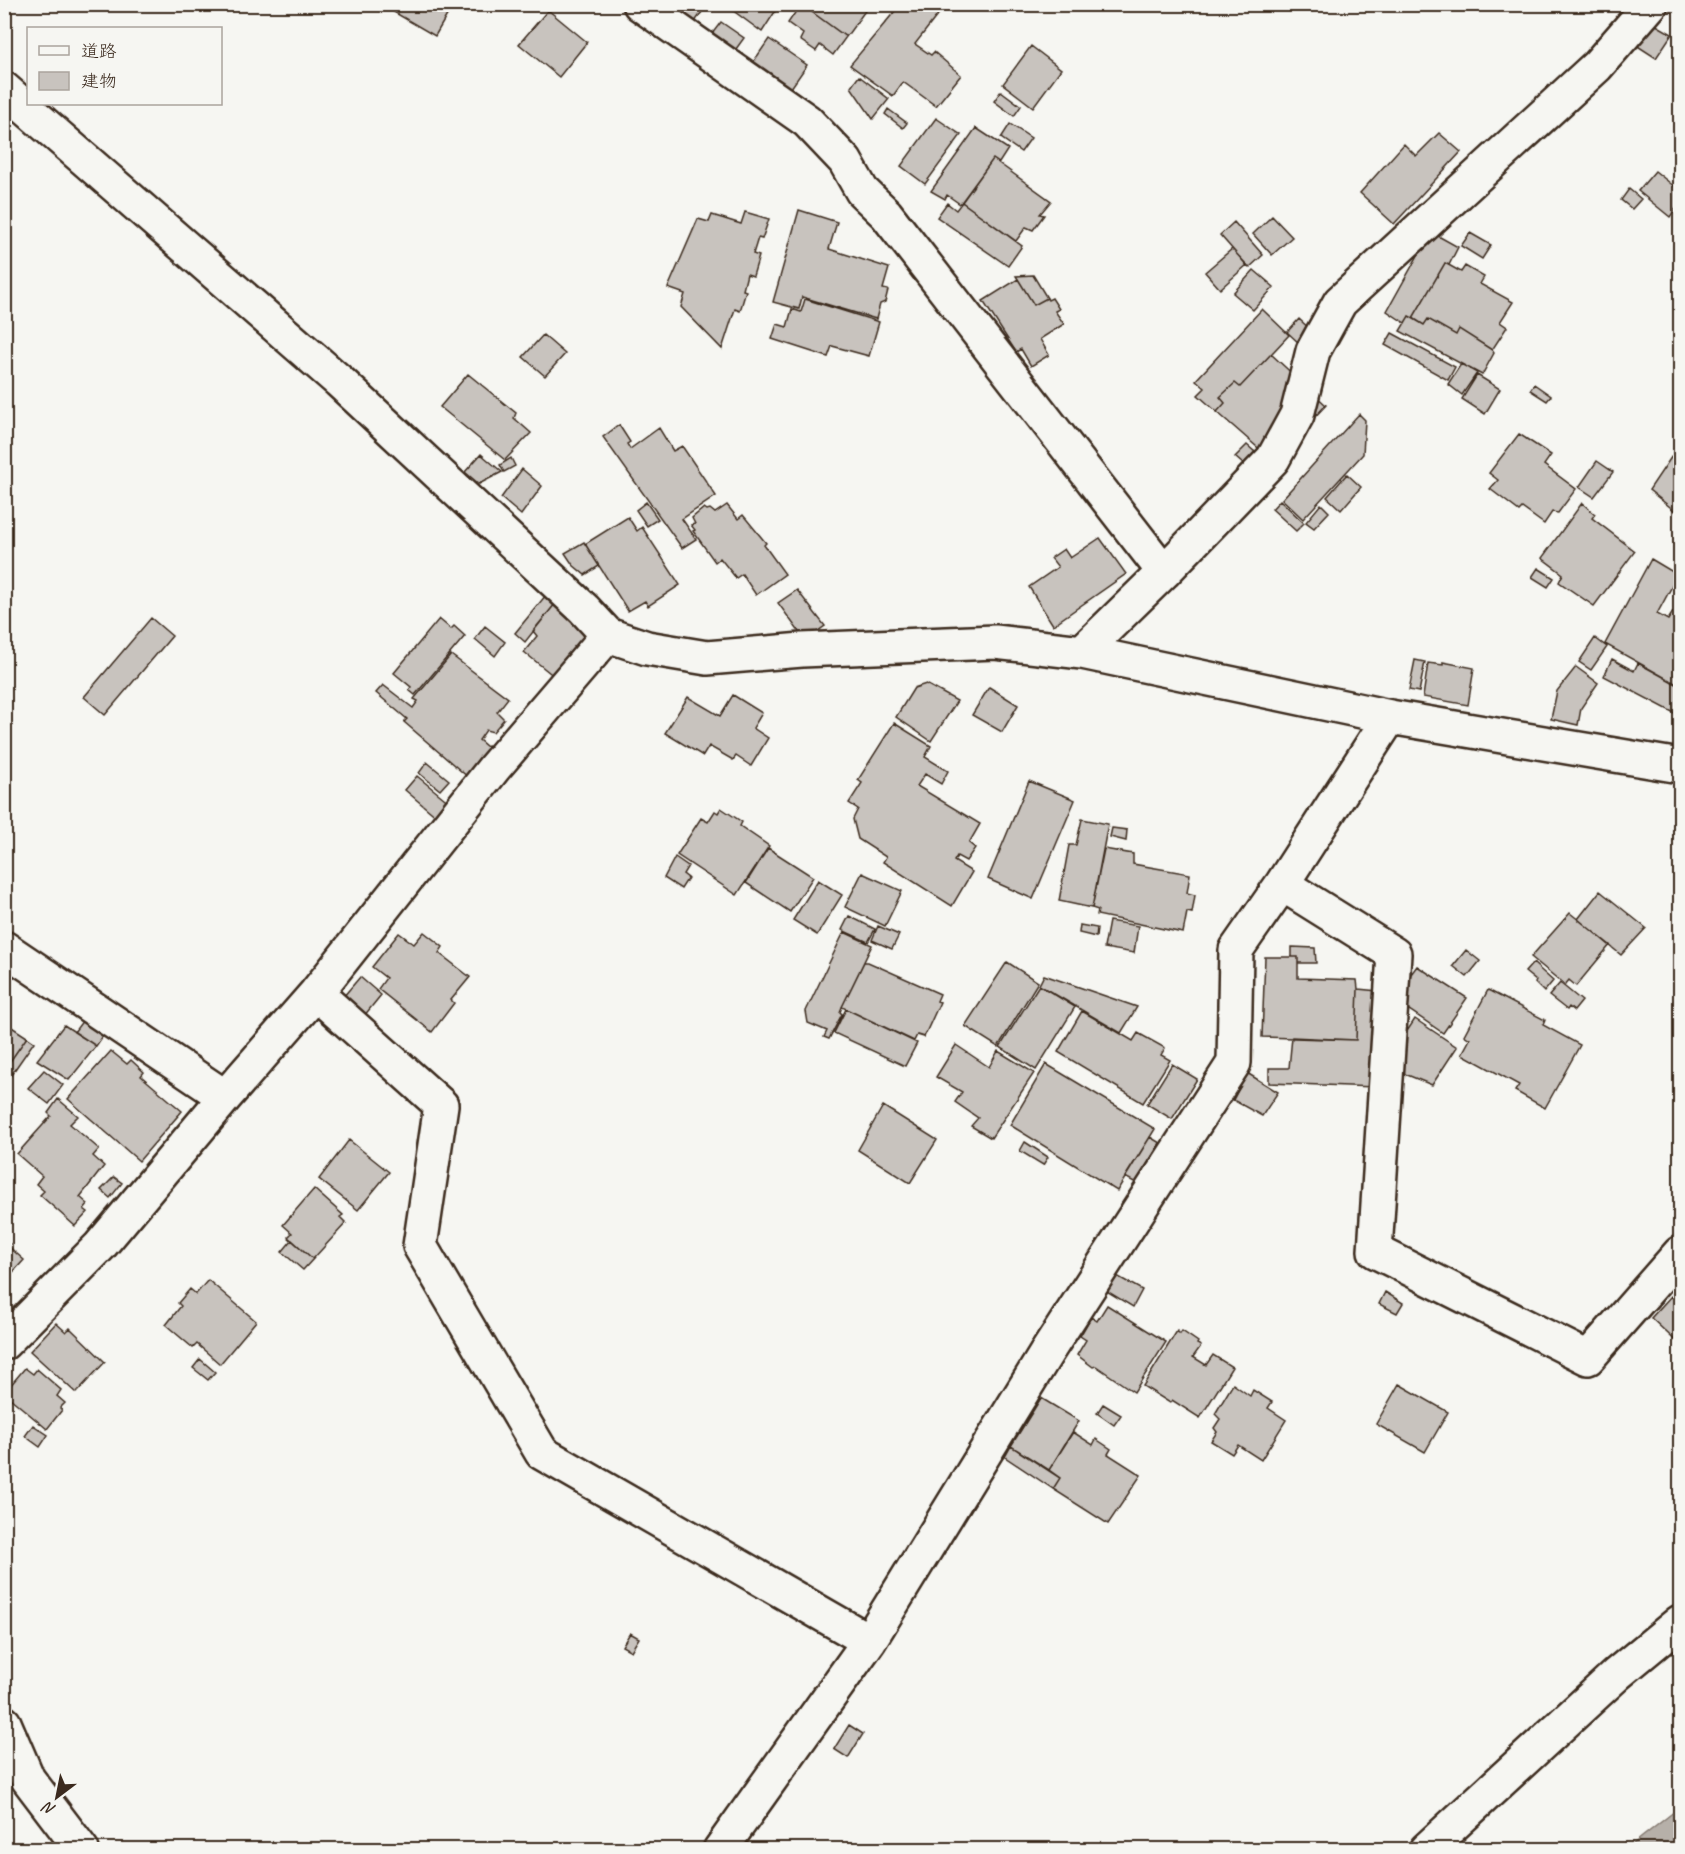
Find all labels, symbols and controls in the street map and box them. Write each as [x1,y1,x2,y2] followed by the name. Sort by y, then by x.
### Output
[27,27,222,105] legend
[81,40,117,62] text: 道路
[81,70,117,92] text: 建物
[27,1767,87,1827] north arrow
[37,1796,59,1820] text: N

